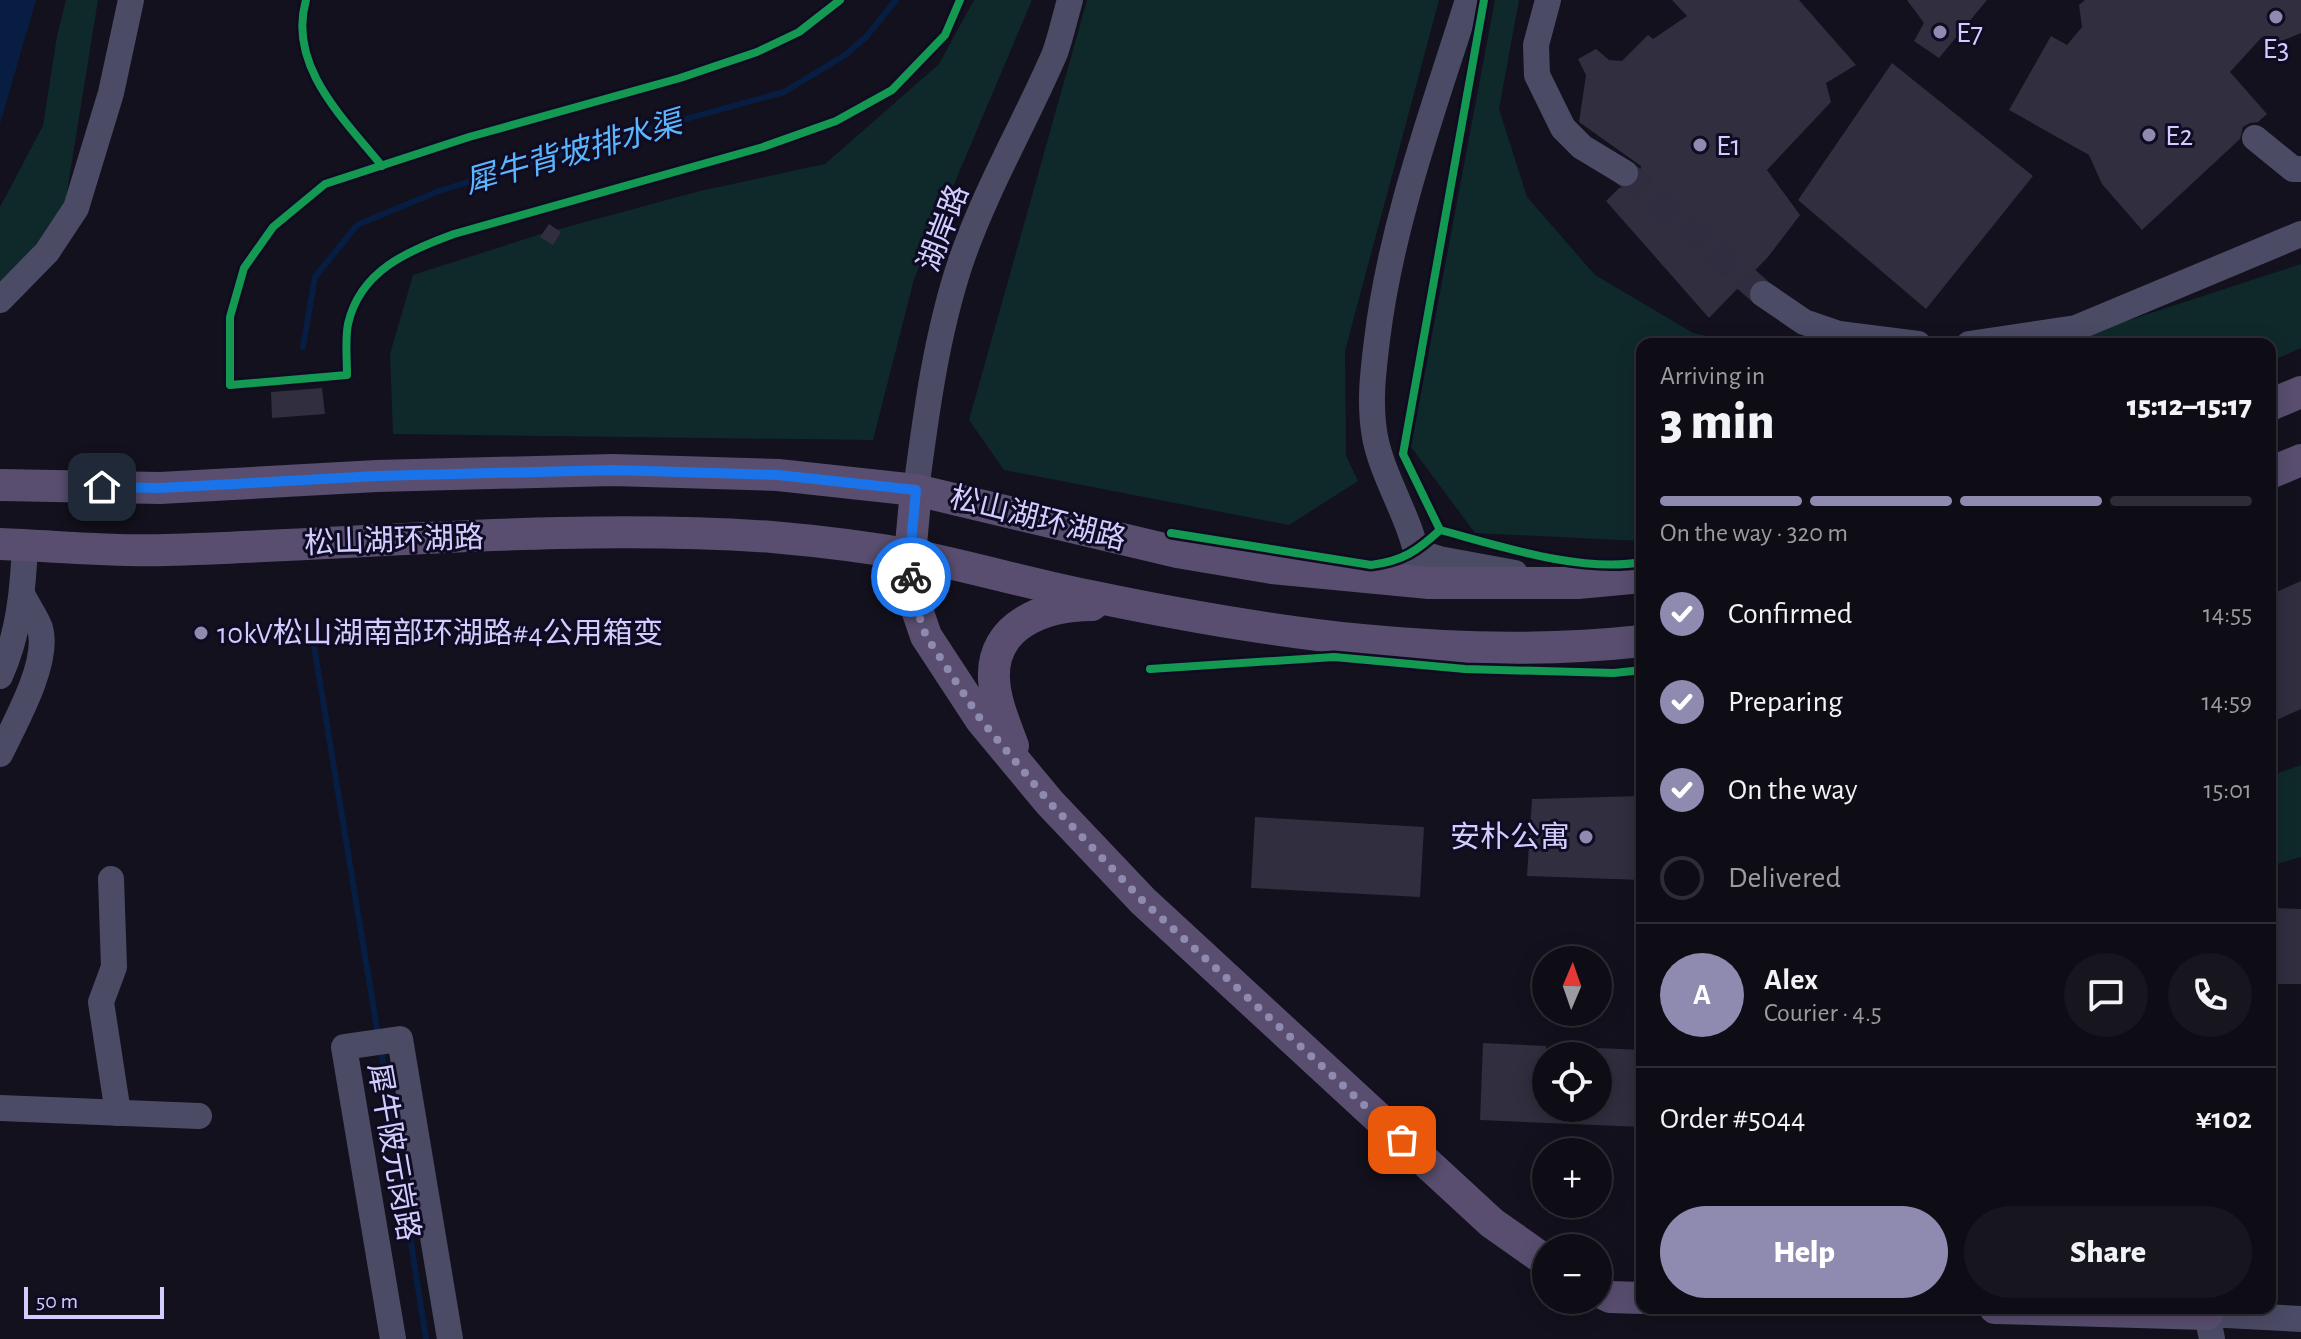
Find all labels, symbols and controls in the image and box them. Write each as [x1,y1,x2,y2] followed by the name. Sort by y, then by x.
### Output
[2267,8,2285,26] marker: E3
[1956,18,1983,48] place label: E7
[1931,23,1949,41] marker: E7
[2263,34,2289,64] place label: E3
[461,105,689,199] water label: 犀牛背坡排水渠
[2165,121,2193,151] place label: E2
[2140,126,2158,144] marker: E2
[1716,131,1741,161] place label: E1
[1691,136,1709,154] marker: E1
[912,180,974,276] street label: 湖岸路
[1660,363,1765,389] text: Arriving in
[2127,391,2252,421] text: 15:12–15:17
[1660,396,1774,448] text: 3 min
[68,453,136,521] pin
[80,465,124,509] icon: home
[947,481,1129,555] street label: 松山湖环湖路
[1660,520,1848,546] text: On the way · 320 m
[303,521,485,559] street label: 松山湖环湖路
[871,537,951,617] courier
[889,555,933,599] icon: bike
[1660,592,1704,636] icon: check
[1728,599,1852,629] text: Confirmed
[2203,601,2252,627] text: 14:55
[217,617,663,649] place label: 10kV松山湖南部环湖路#4公用箱变
[192,624,210,642] marker: 10kV松山湖南部环湖路#4公用箱变
[1660,680,1704,724] icon: check
[1728,687,1843,717] text: Preparing
[2202,689,2252,715] text: 14:59
[1660,768,1704,812] icon: check
[1728,775,1857,805] text: On the way
[2204,777,2252,803] text: 15:01
[1450,821,1570,853] place label: 安朴公寓
[1577,828,1595,846] marker: 安朴公寓
[1728,863,1841,893] text: Delivered
[1532,946,1612,1026] north arrow
[1532,946,1612,1314] map controls
[2064,953,2148,1037] button: chat
[2168,953,2252,1037] button: phone
[1764,965,1818,995] text: Alex
[1693,980,1711,1010] text: A
[1764,1000,1882,1026] text: Courier · 4.5
[1532,1042,1612,1122] button: locate
[363,1061,425,1243] street label: 犀牛陂元岗路
[1660,1104,1805,1134] text: Order #5044
[2196,1104,2252,1134] text: ¥102
[1368,1106,1436,1174] pin
[1380,1118,1424,1162] icon: bag
[1532,1138,1612,1218] button: +
[1660,1206,1948,1298] button: Help
[1964,1206,2252,1298] button: Share
[1532,1234,1612,1314] button: −
[24,1283,164,1319] scale bar
[36,1290,78,1312] text: 50 m

